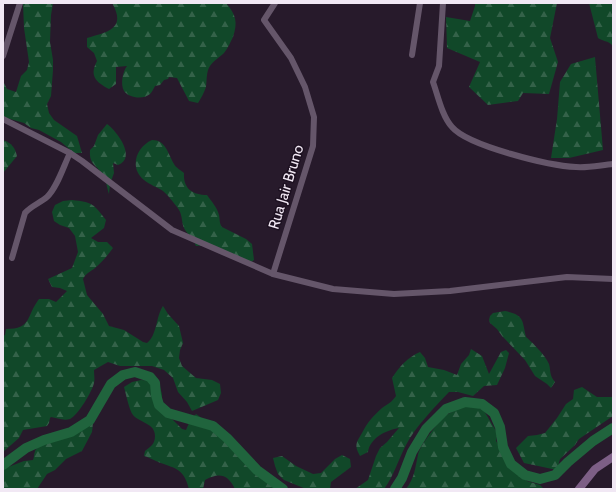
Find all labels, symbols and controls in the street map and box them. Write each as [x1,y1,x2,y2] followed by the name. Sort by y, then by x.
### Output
[265,142,307,232] street label: Rua Jair Bruno

